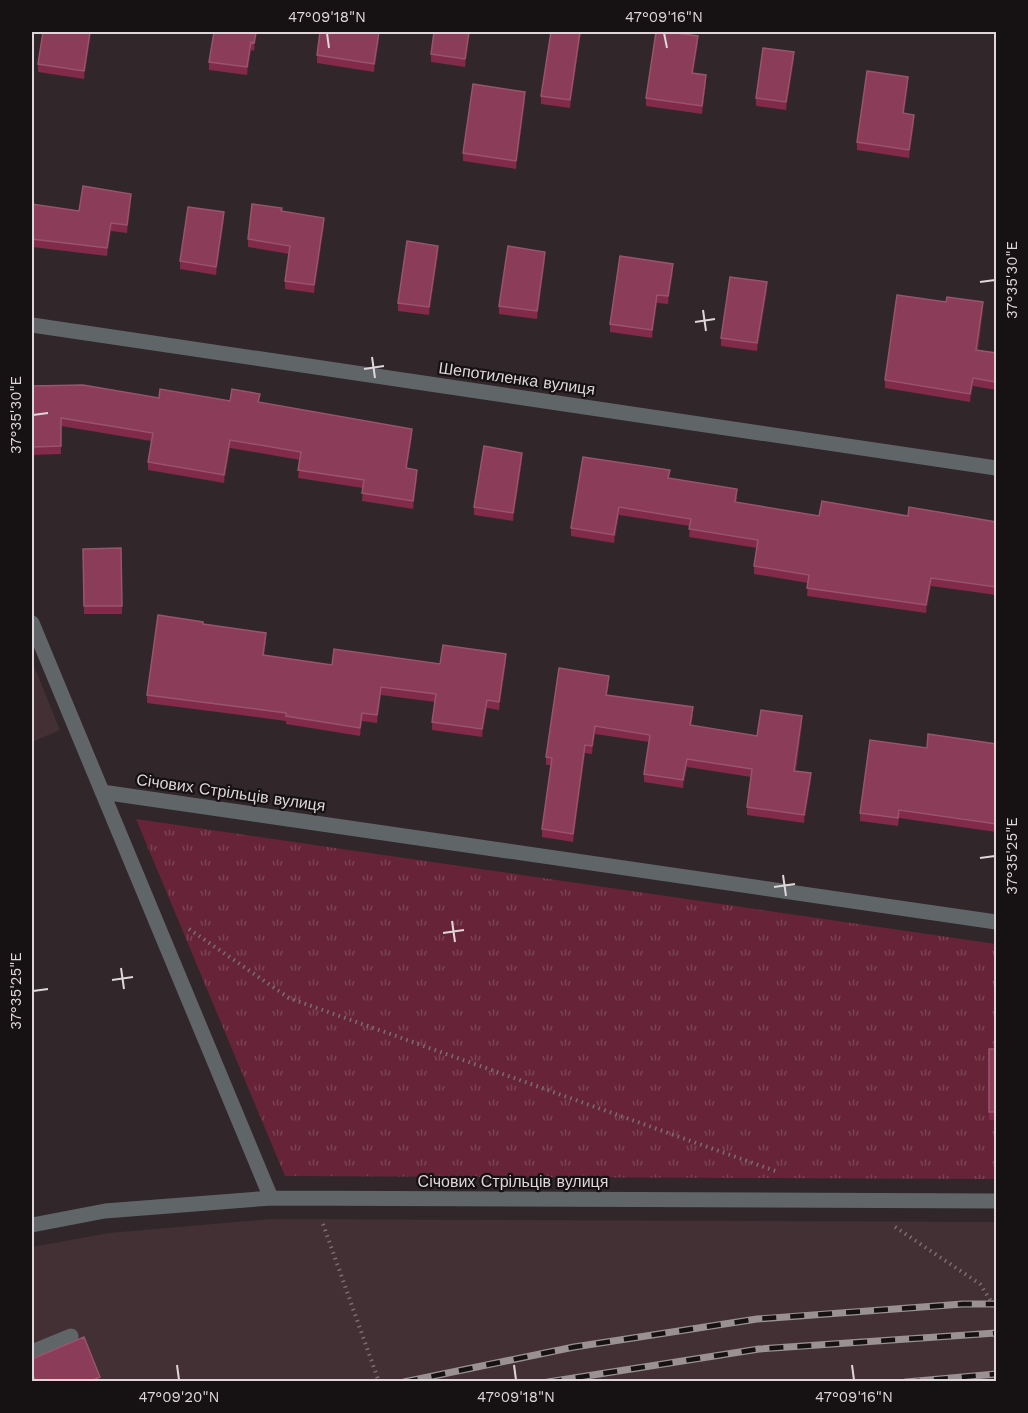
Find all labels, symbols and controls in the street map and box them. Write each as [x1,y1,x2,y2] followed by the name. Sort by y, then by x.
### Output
[288,8,366,26] text: 47°09'18"N
[625,8,703,26] text: 47°09'16"N
[1003,241,1021,319] text: 37°35'30"E
[438,358,596,399] street label: Шепотиленка вулиця
[7,376,25,454] text: 37°35'30"E
[135,770,327,815] street label: Січових Стрільців вулиця
[1003,817,1021,895] text: 37°35'25"E
[7,952,25,1030] text: 37°35'25"E
[418,1172,608,1191] street label: Січових Стрільців вулиця
[139,1388,219,1406] text: 47°09'20"N
[477,1388,555,1406] text: 47°09'18"N
[815,1388,893,1406] text: 47°09'16"N

